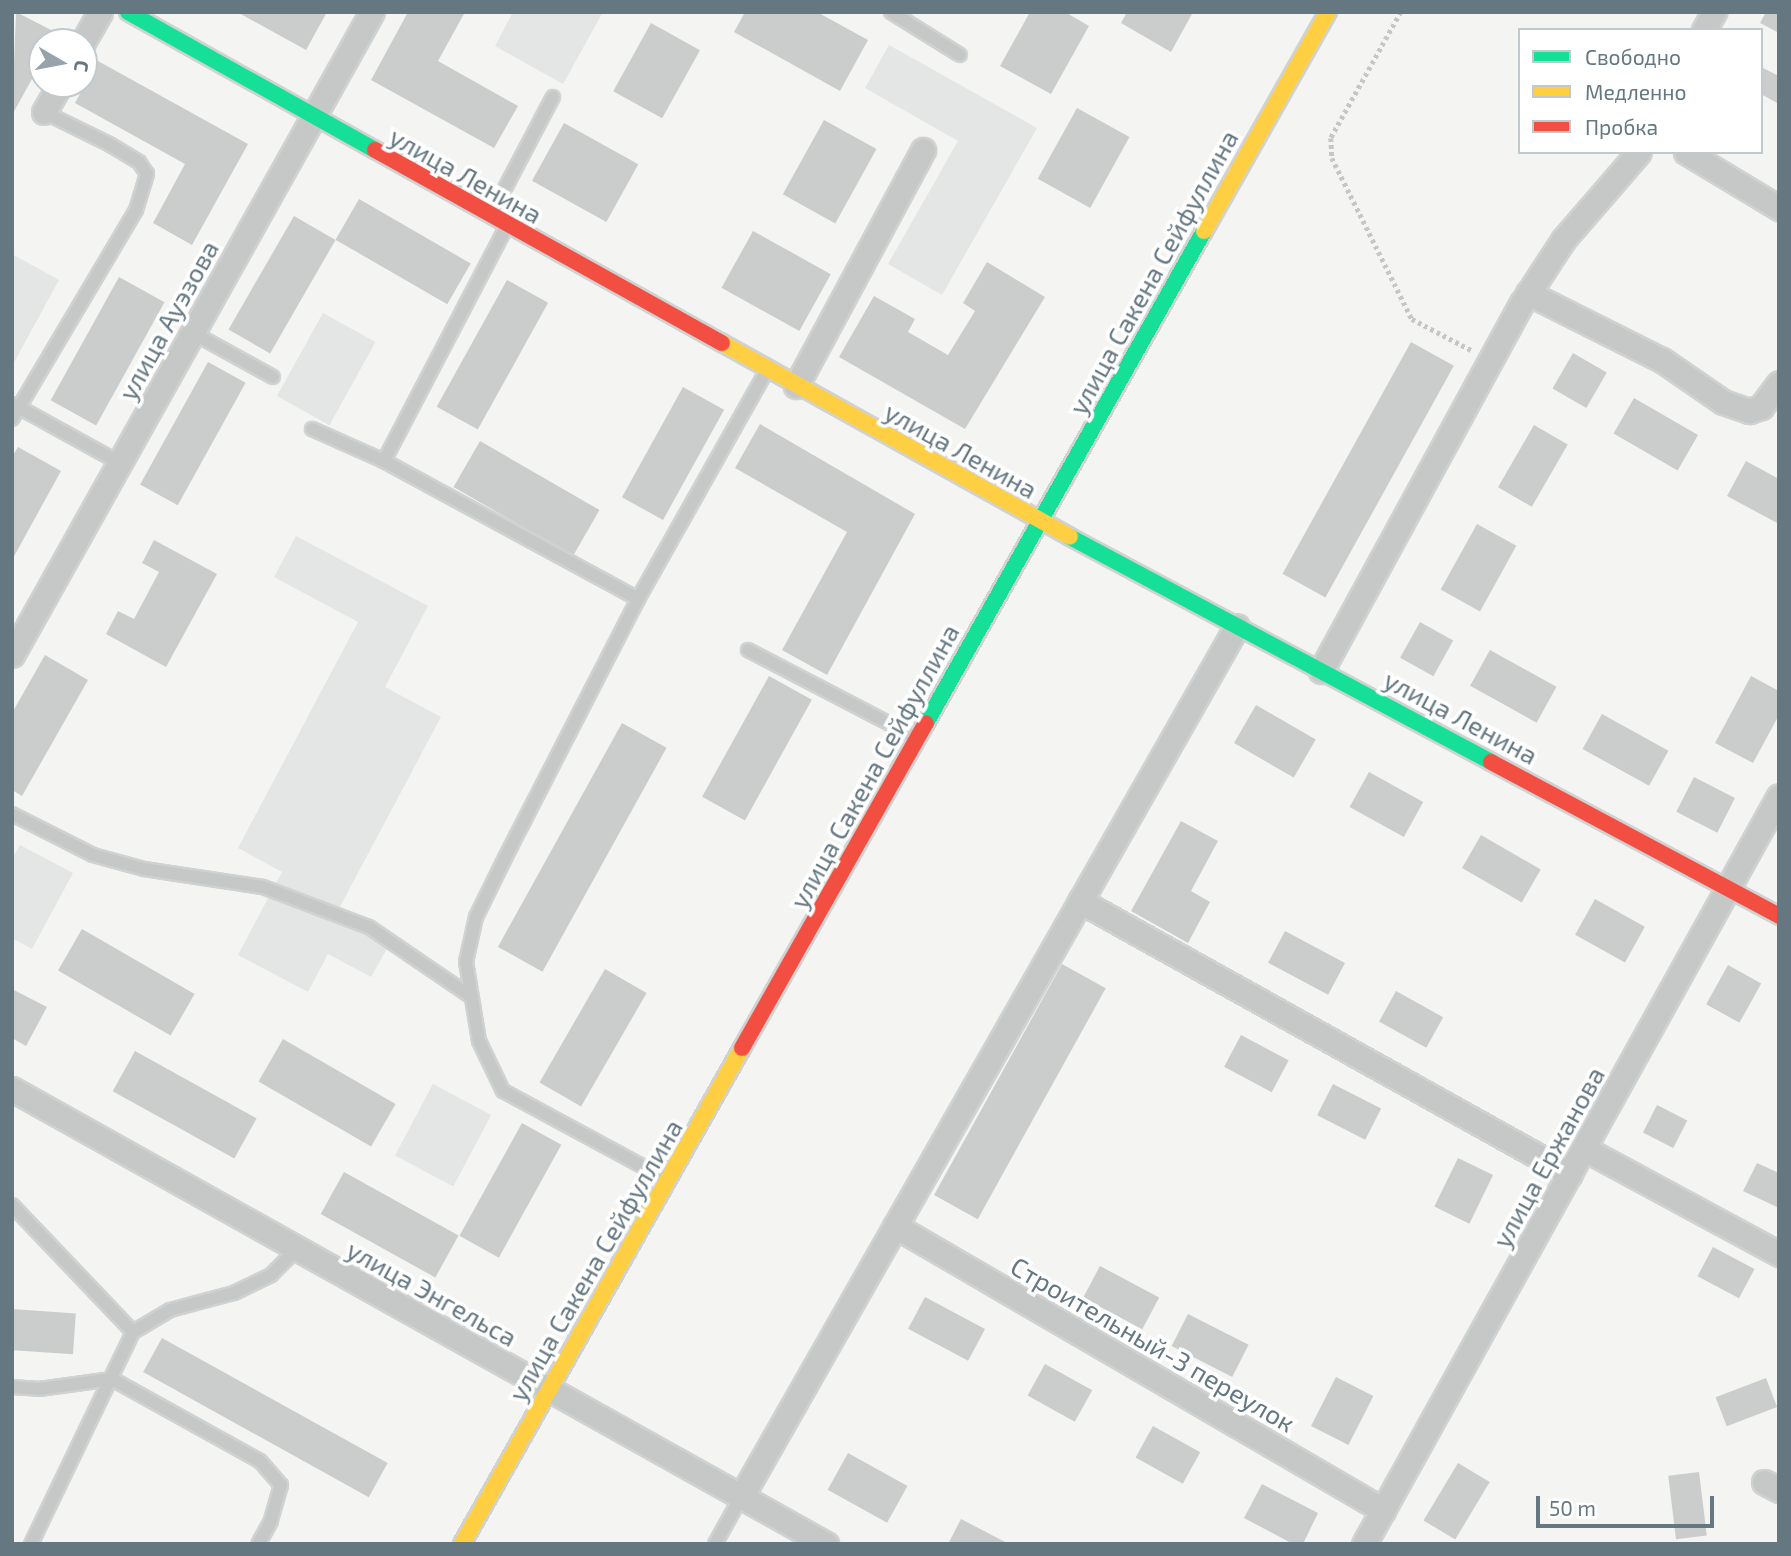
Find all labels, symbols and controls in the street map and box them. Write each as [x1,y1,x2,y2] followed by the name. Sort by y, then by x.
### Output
[28,28,98,98] north arrow
[1518,28,1763,154] legend
[1585,44,1681,69] text: Свободно
[70,59,95,74] text: С
[1585,79,1687,104] text: Медленно
[1585,114,1658,139] text: Пробка
[384,120,548,230] street label: улица Ленина
[1062,124,1244,420] street label: улица Сакена Сейфуллина
[111,235,225,405] street label: улица Ауэзова
[879,395,1043,505] street label: улица Ленина
[783,618,965,914] street label: улица Сакена Сейфуллина
[1379,663,1543,771] street label: улица Ленина
[1485,1061,1611,1253] street label: улица Ержанова
[501,1114,689,1406] street label: улица Сакена Сейфуллина
[342,1233,522,1353] street label: улица Энгельса
[1005,1250,1301,1438] street label: Строительный-3 переулок
[1539,1482,1718,1526] scale bar
[1549,1495,1596,1520] text: 50 m

